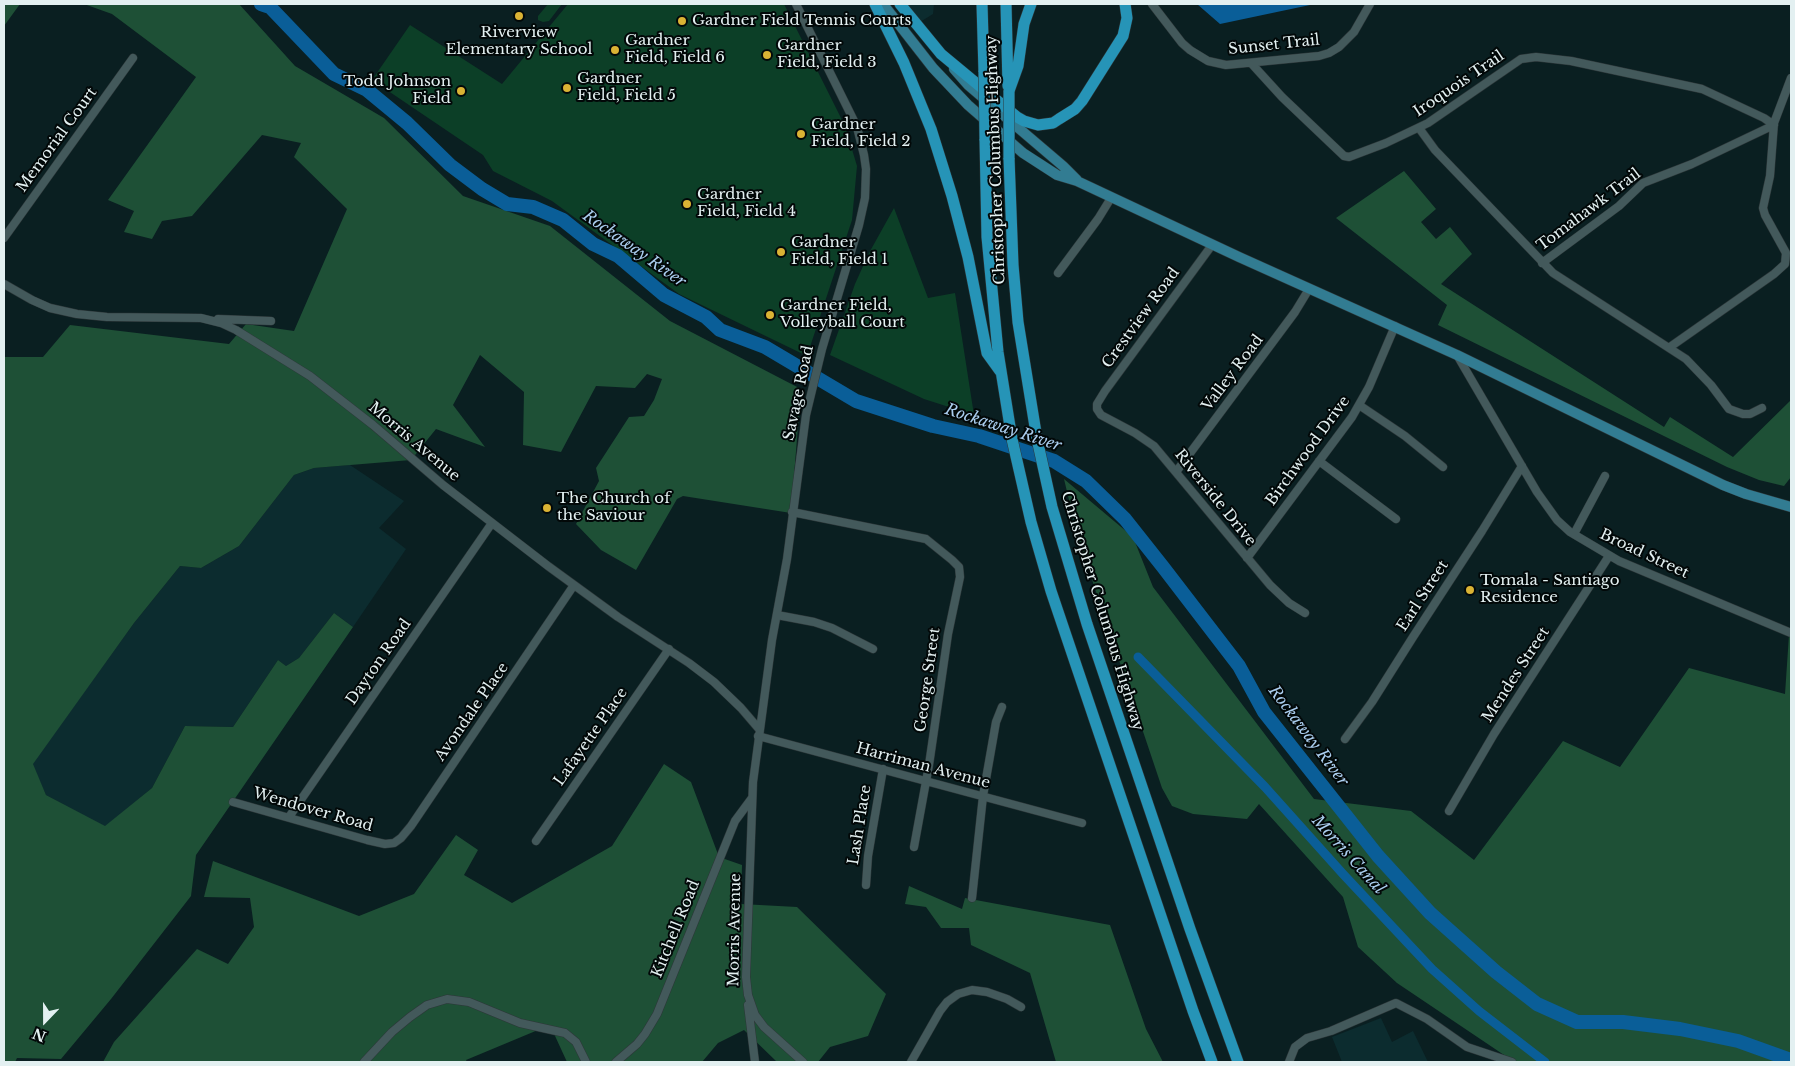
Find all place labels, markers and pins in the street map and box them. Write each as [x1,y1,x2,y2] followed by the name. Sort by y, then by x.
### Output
[513,10,525,22] marker: Riverview Elementary School
[692,12,911,30] place label: Gardner Field Tennis Courts
[676,15,688,27] marker: Gardner Field Tennis Courts
[446,24,592,59] place label: Riverview Elementary School
[625,32,725,67] place label: Gardner Field, Field 6
[777,37,876,72] place label: Gardner Field, Field 3
[609,44,621,56] marker: Gardner Field, Field 6
[761,49,773,61] marker: Gardner Field, Field 3
[577,70,676,105] place label: Gardner Field, Field 5
[343,73,451,108] place label: Todd Johnson Field
[561,82,573,94] marker: Gardner Field, Field 5
[455,85,467,97] marker: Todd Johnson Field
[811,116,910,151] place label: Gardner Field, Field 2
[795,128,807,140] marker: Gardner Field, Field 2
[697,186,796,221] place label: Gardner Field, Field 4
[681,198,693,210] marker: Gardner Field, Field 4
[791,234,888,269] place label: Gardner Field, Field 1
[775,246,787,258] marker: Gardner Field, Field 1
[780,297,905,332] place label: Gardner Field, Volleyball Court
[764,309,776,321] marker: Gardner Field, Volleyball Court
[557,490,670,525] place label: The Church of the Saviour
[541,502,553,514] marker: The Church of the Saviour
[1480,572,1619,607] place label: Tomala - Santiago Residence
[1464,584,1476,596] marker: Tomala - Santiago Residence

